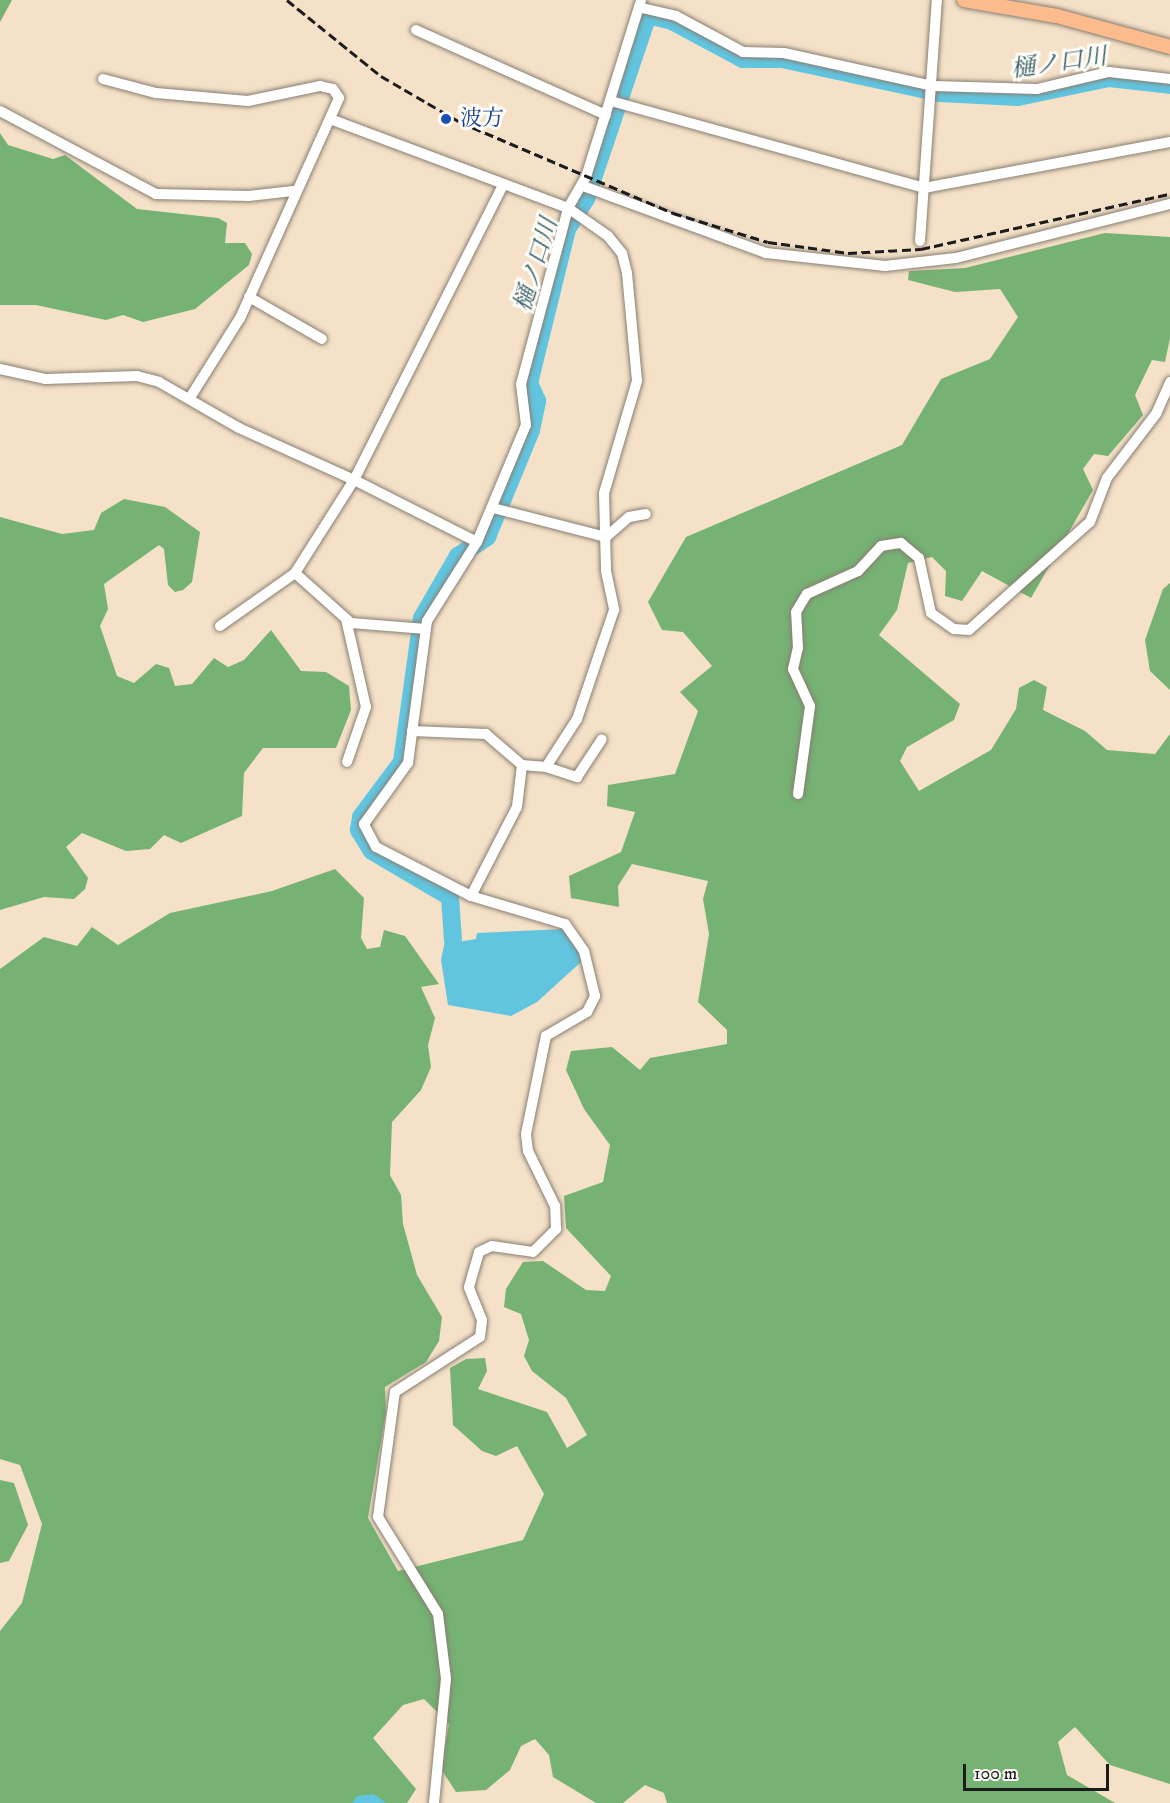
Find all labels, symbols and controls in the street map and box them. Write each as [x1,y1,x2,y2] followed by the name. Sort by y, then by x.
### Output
[1009,43,1109,85] water label: 樋ノ口川
[460,106,504,132] place label: 波方
[437,110,455,128] marker: 波方
[509,215,565,315] water label: 樋ノ口川
[966,1752,1112,1790] scale bar
[974,1763,1017,1785] text: 100 m

